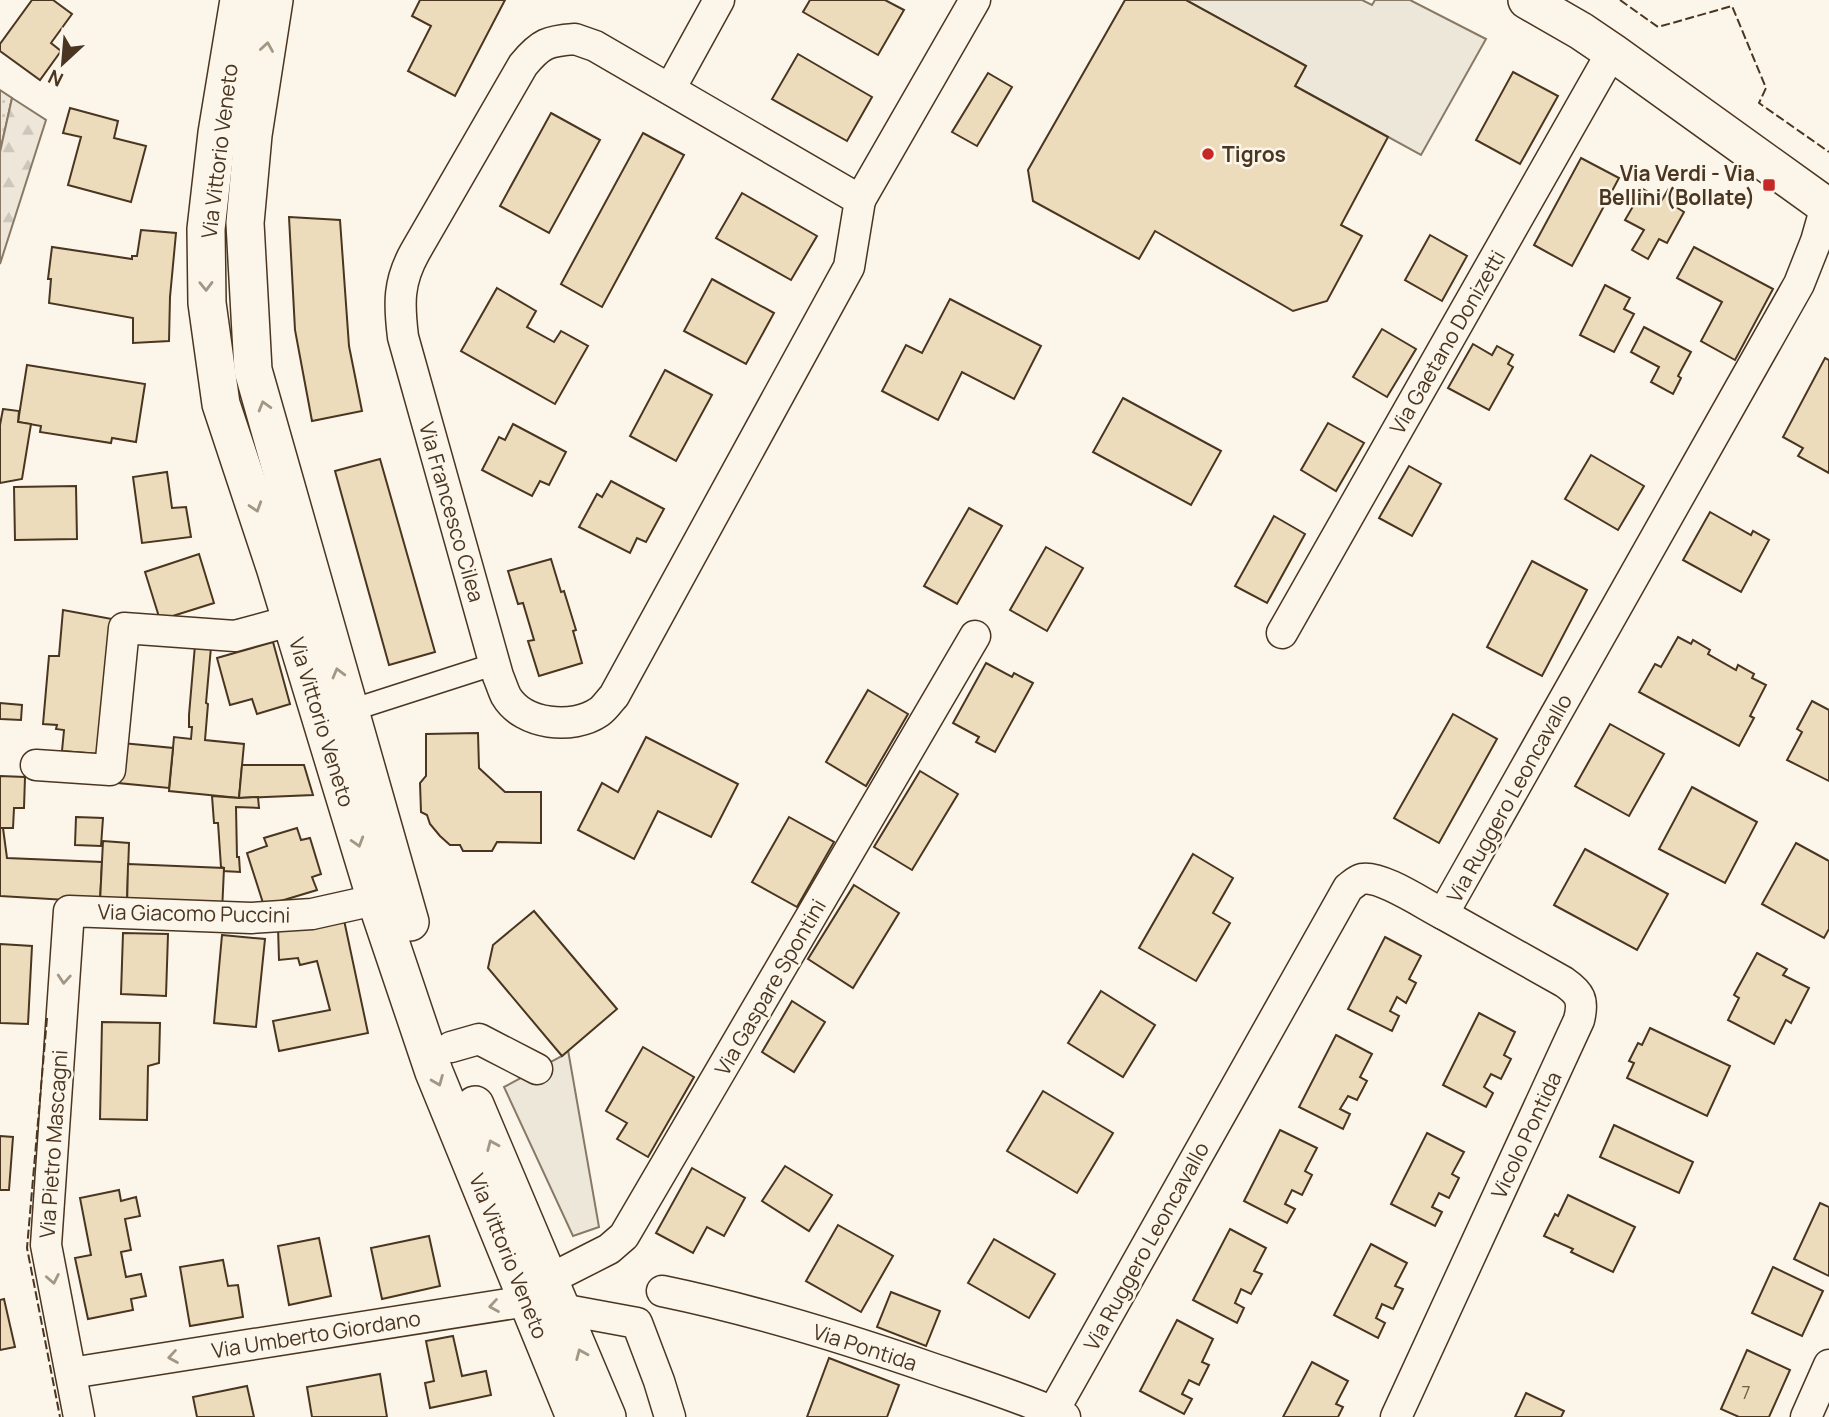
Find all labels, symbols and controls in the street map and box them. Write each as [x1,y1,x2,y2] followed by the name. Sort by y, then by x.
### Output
[28,28,98,98] north arrow
[259,41,274,53] one-way arrow
[194,62,244,240] street label: Via Vittorio Veneto
[44,64,67,93] text: N
[1222,140,1286,168] place label: Tigros
[1200,146,1216,162] marker: Tigros
[1599,159,1755,211] place label: Via Verdi - Via Bellini (Bollate)
[1761,177,1777,193] marker: Via Verdi - Via Bellini (Bollate)
[1383,245,1511,439] street label: Via Gaetano Donizetti
[199,281,214,292] one-way arrow
[257,401,272,413] one-way arrow
[413,419,491,605] street label: Via Francesco Cilea
[247,501,262,513] one-way arrow
[283,634,361,810] street label: Via Vittorio Veneto
[332,667,347,679] one-way arrow
[1440,689,1578,907] street label: Via Ruggero Leoncavallo
[350,835,365,847] one-way arrow
[708,894,832,1080] street label: Via Gaspare Spontini
[97,897,291,929] street label: Via Giacomo Puccini
[57,974,72,985] one-way arrow
[32,1049,74,1239] street label: Via Pietro Mascagni
[1484,1067,1568,1203] street label: Vicolo Pontida
[429,1074,443,1086] one-way arrow
[1077,1137,1215,1355] street label: Via Ruggero Leoncavallo
[486,1139,500,1151] one-way arrow
[463,1169,555,1343] street label: Via Vittorio Veneto
[44,1273,59,1285] one-way arrow
[488,1298,500,1313] one-way arrow
[210,1304,422,1364] street label: Via Umberto Giordano
[809,1317,921,1377] street label: Via Pontida
[167,1349,179,1364] one-way arrow
[575,1349,589,1361] one-way arrow
[1741,1380,1751,1404] house number: 7

